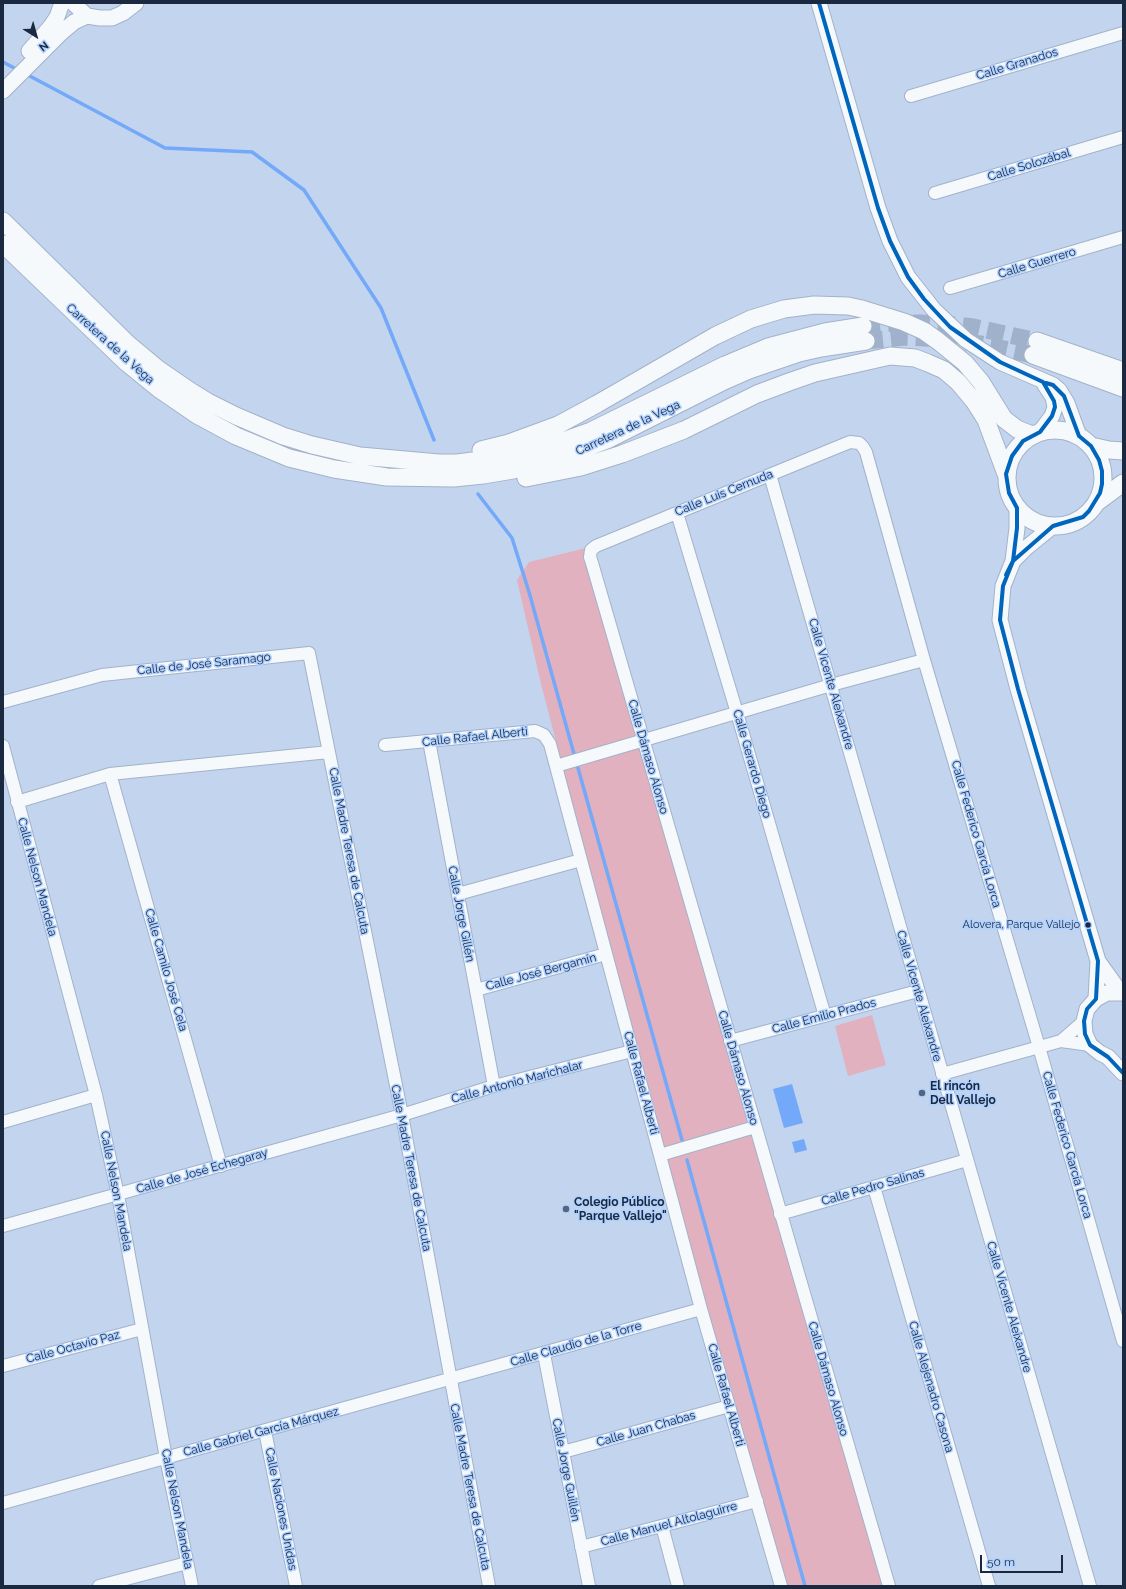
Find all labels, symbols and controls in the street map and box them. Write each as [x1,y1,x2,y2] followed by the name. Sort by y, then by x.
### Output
[16,16,56,56] north arrow
[36,38,51,54] text: N
[974,45,1060,83] street label: Calle Granados
[986,146,1072,184] street label: Calle Solozábal
[996,244,1078,282] street label: Calle Guerrero
[63,301,157,387] street label: Carretera de la Vega
[574,397,682,459] street label: Carretera de la Vega
[673,467,775,519] street label: Calle Luis Cernuda
[805,617,857,751] street label: Calle Vicente Aleixandre
[136,650,272,678] street label: Calle de José Saramago
[625,698,671,816] street label: Calle Dámaso Alonso
[730,708,774,820] street label: Calle Gerardo Diego
[421,724,529,750] street label: Calle Rafael Alberti
[948,759,1004,909] street label: Calle Federico García Lorca
[326,767,372,935] street label: Calle Madre Teresa de Calcuta
[14,816,60,938] street label: Calle Nelson Mandela
[445,865,477,963] street label: Calle Jorge Gillén
[142,907,190,1033] street label: Calle Camilo José Cela
[963,918,1080,932] place label: Alovera, Parque Vallejo
[1083,920,1093,930] marker: Alovera, Parque Vallejo
[893,929,945,1063] street label: Calle Vicente Aleixandre
[484,950,598,994] street label: Calle José Bergamín
[770,995,878,1037] street label: Calle Emilio Prados
[715,1009,761,1127] street label: Calle Dámaso Alonso
[620,1030,662,1136] street label: Calle Rafael Alberti
[450,1058,584,1106] street label: Calle Antonio Marichalar
[1039,1070,1095,1220] street label: Calle Federico García Lorca
[930,1079,996,1107] place label: El rincón Dell Vallejo
[388,1084,434,1252] street label: Calle Madre Teresa de Calcuta
[917,1088,927,1098] marker: El rincón Dell Vallejo
[97,1130,135,1252] street label: Calle Nelson Mandela
[134,1145,270,1197] street label: Calle de José Echegaray
[820,1165,926,1209] street label: Calle Pedro Salinas
[574,1195,667,1223] place label: Colegio Público "Parque Vallejo"
[561,1204,571,1214] marker: Colegio Público "Parque Vallejo"
[983,1240,1035,1374] street label: Calle Vicente Aleixandre
[509,1318,643,1370] street label: Calle Claudio de la Torre
[805,1320,851,1438] street label: Calle Dámaso Alonso
[905,1320,957,1454] street label: Calle Alejenadro Casona
[25,1328,121,1366] street label: Calle Octavio Paz
[704,1342,748,1448] street label: Calle Rafael Alberti
[447,1403,493,1571] street label: Calle Madre Teresa de Calcuta
[182,1404,340,1460] street label: Calle Gabriel García Márquez
[595,1408,697,1450] street label: Calle Juan Chabas
[549,1417,583,1523] street label: Calle Jorge Guillén
[262,1446,300,1572] street label: Calle Naciones Unidas
[158,1448,196,1570] street label: Calle Nelson Mandela
[599,1499,739,1549] street label: Calle Manuel Altolaguirre
[982,1547,1065,1573] scale bar
[987,1555,1015,1569] text: 50 m

